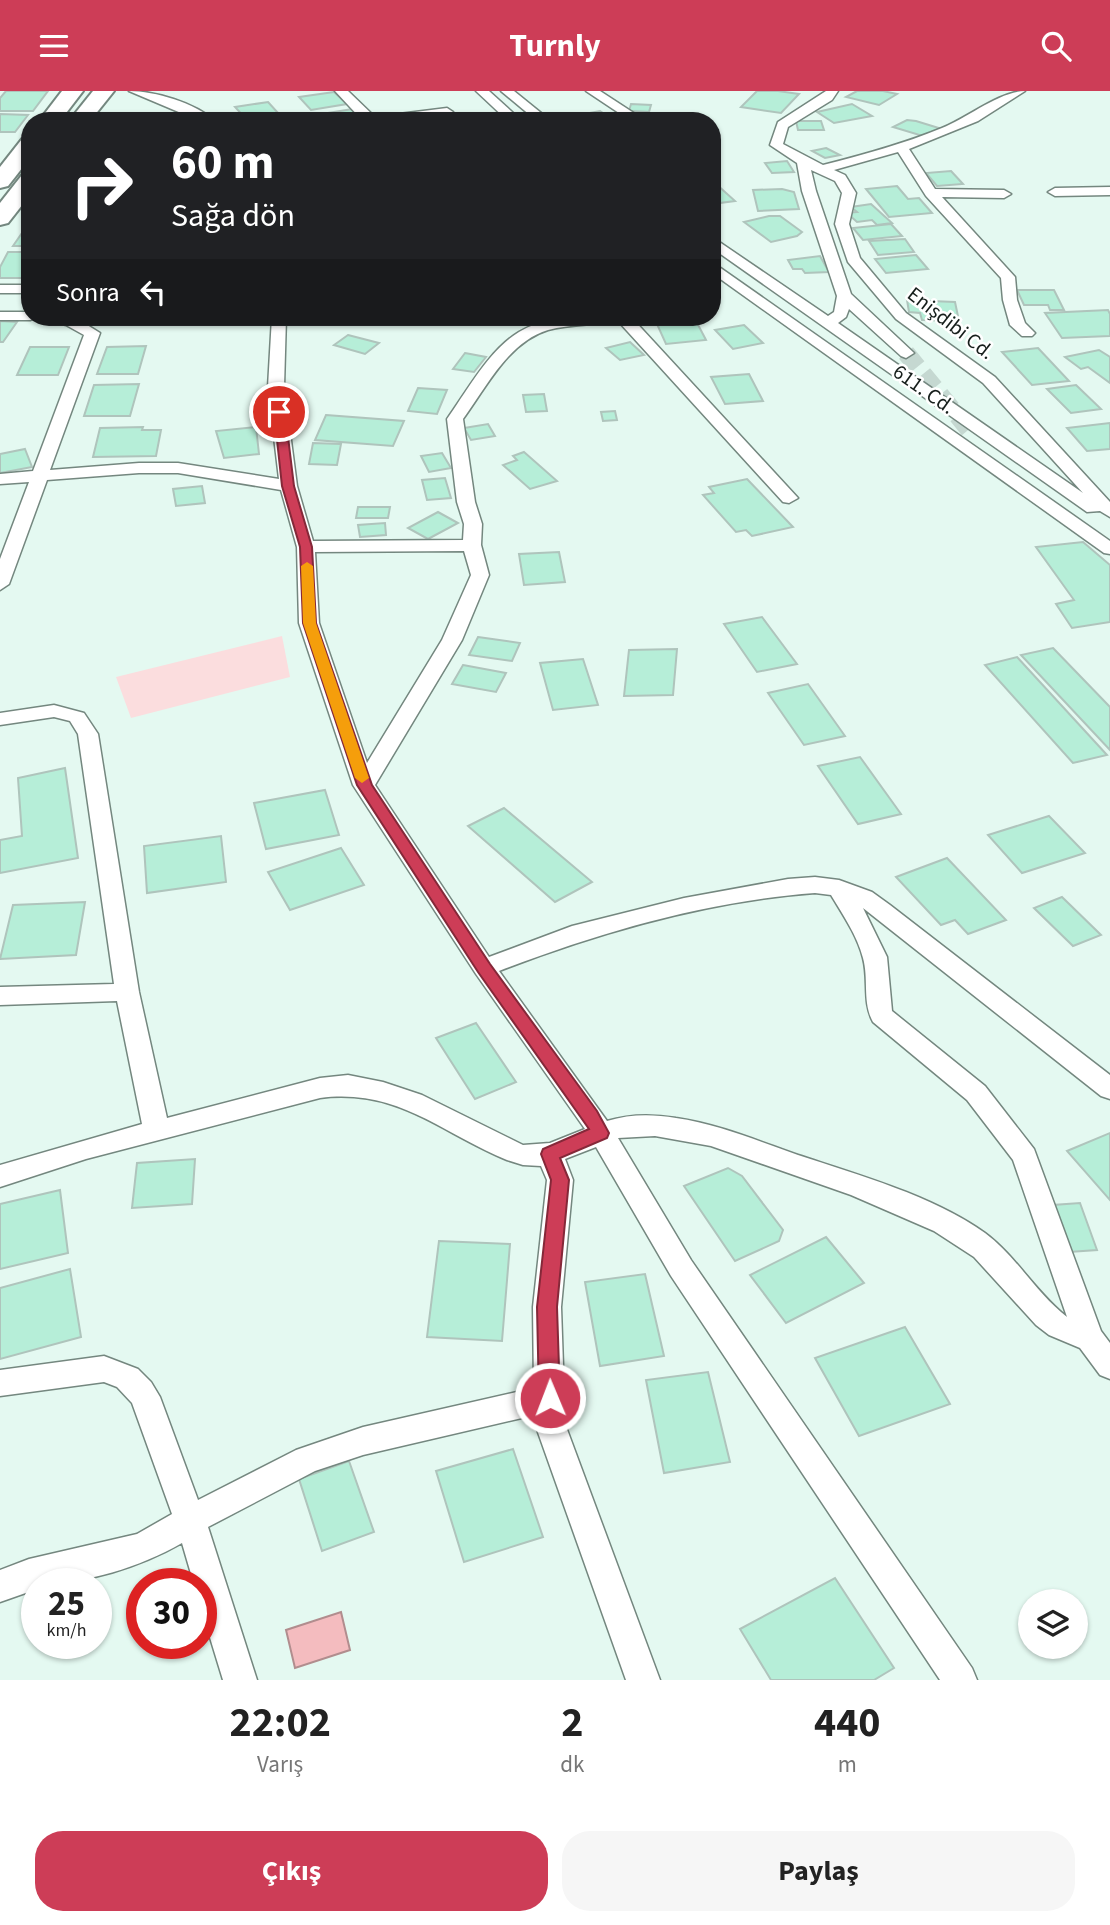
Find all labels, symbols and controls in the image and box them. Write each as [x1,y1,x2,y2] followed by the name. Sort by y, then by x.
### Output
[509,23,601,69] text: Turnly
[35,27,73,65] icon: menu
[1037,27,1075,65] icon: search
[171,128,275,198] text: 60 m
[56,140,147,231] icon: right
[171,193,295,239] text: Sağa dön
[134,273,172,311] icon: left
[56,274,120,311] text: Sonra
[901,279,1001,367] street label: Enişdibi Cd.
[887,357,961,421] street label: 611. Cd.
[249,382,309,442] pin
[260,393,298,431] icon: arrive
[513,1361,587,1435] position arrow
[126,1568,217,1659] speed limit sign: 30
[48,1579,85,1629] text: 25
[1018,1589,1088,1659] map controls
[1018,1589,1088,1659] button: layers
[47,1618,86,1643] text: km/h
[230,1693,331,1753] text: 22:02
[561,1693,583,1753] text: 2
[814,1693,881,1753] text: 440
[257,1748,303,1781] text: Varış
[560,1748,584,1781] text: dk
[838,1748,857,1781] text: m
[35,1831,548,1911] button: Çıkış
[562,1831,1075,1911] button: Paylaş

